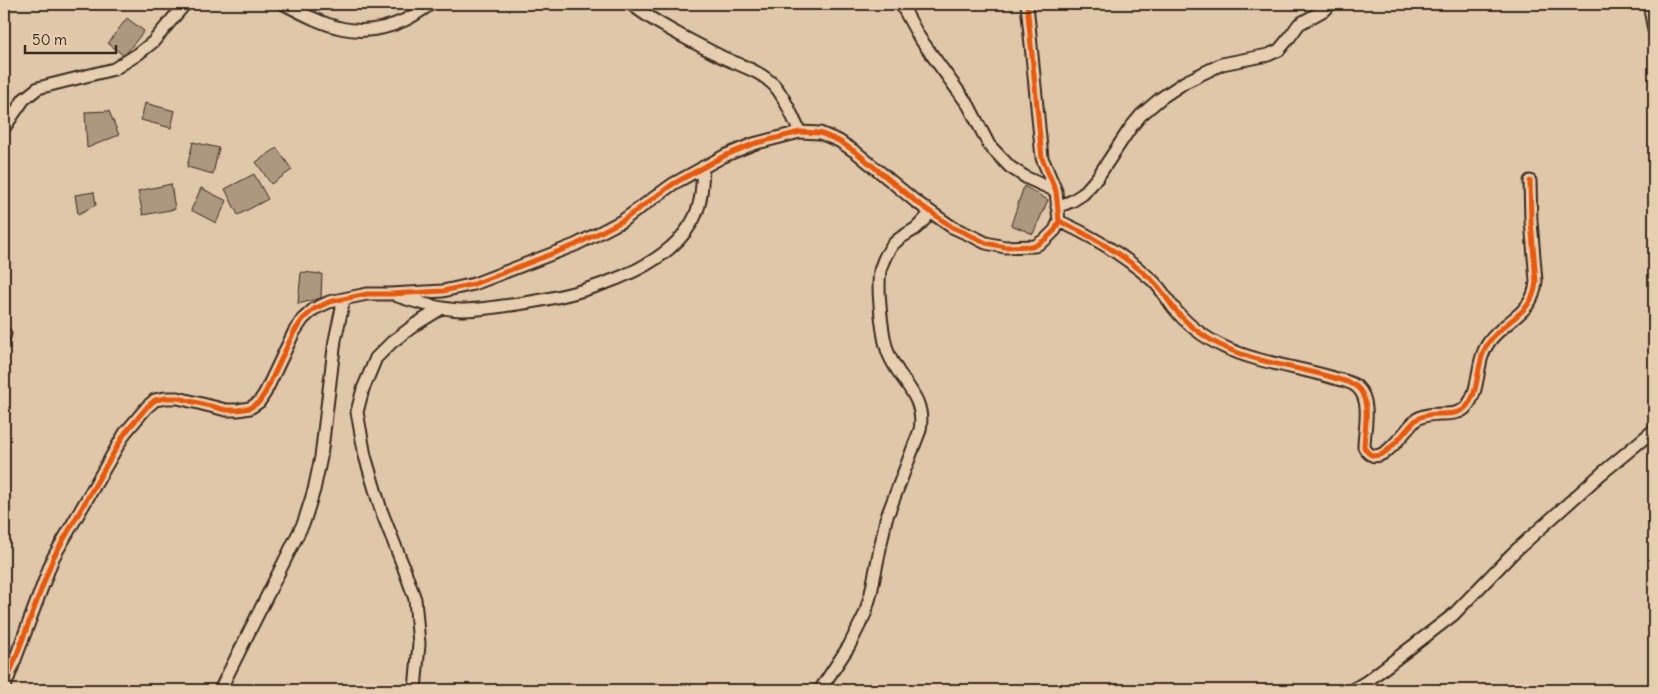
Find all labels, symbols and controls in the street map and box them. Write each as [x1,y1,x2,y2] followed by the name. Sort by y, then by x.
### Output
[25,22,116,54] scale bar
[32,30,67,49] text: 50 m

